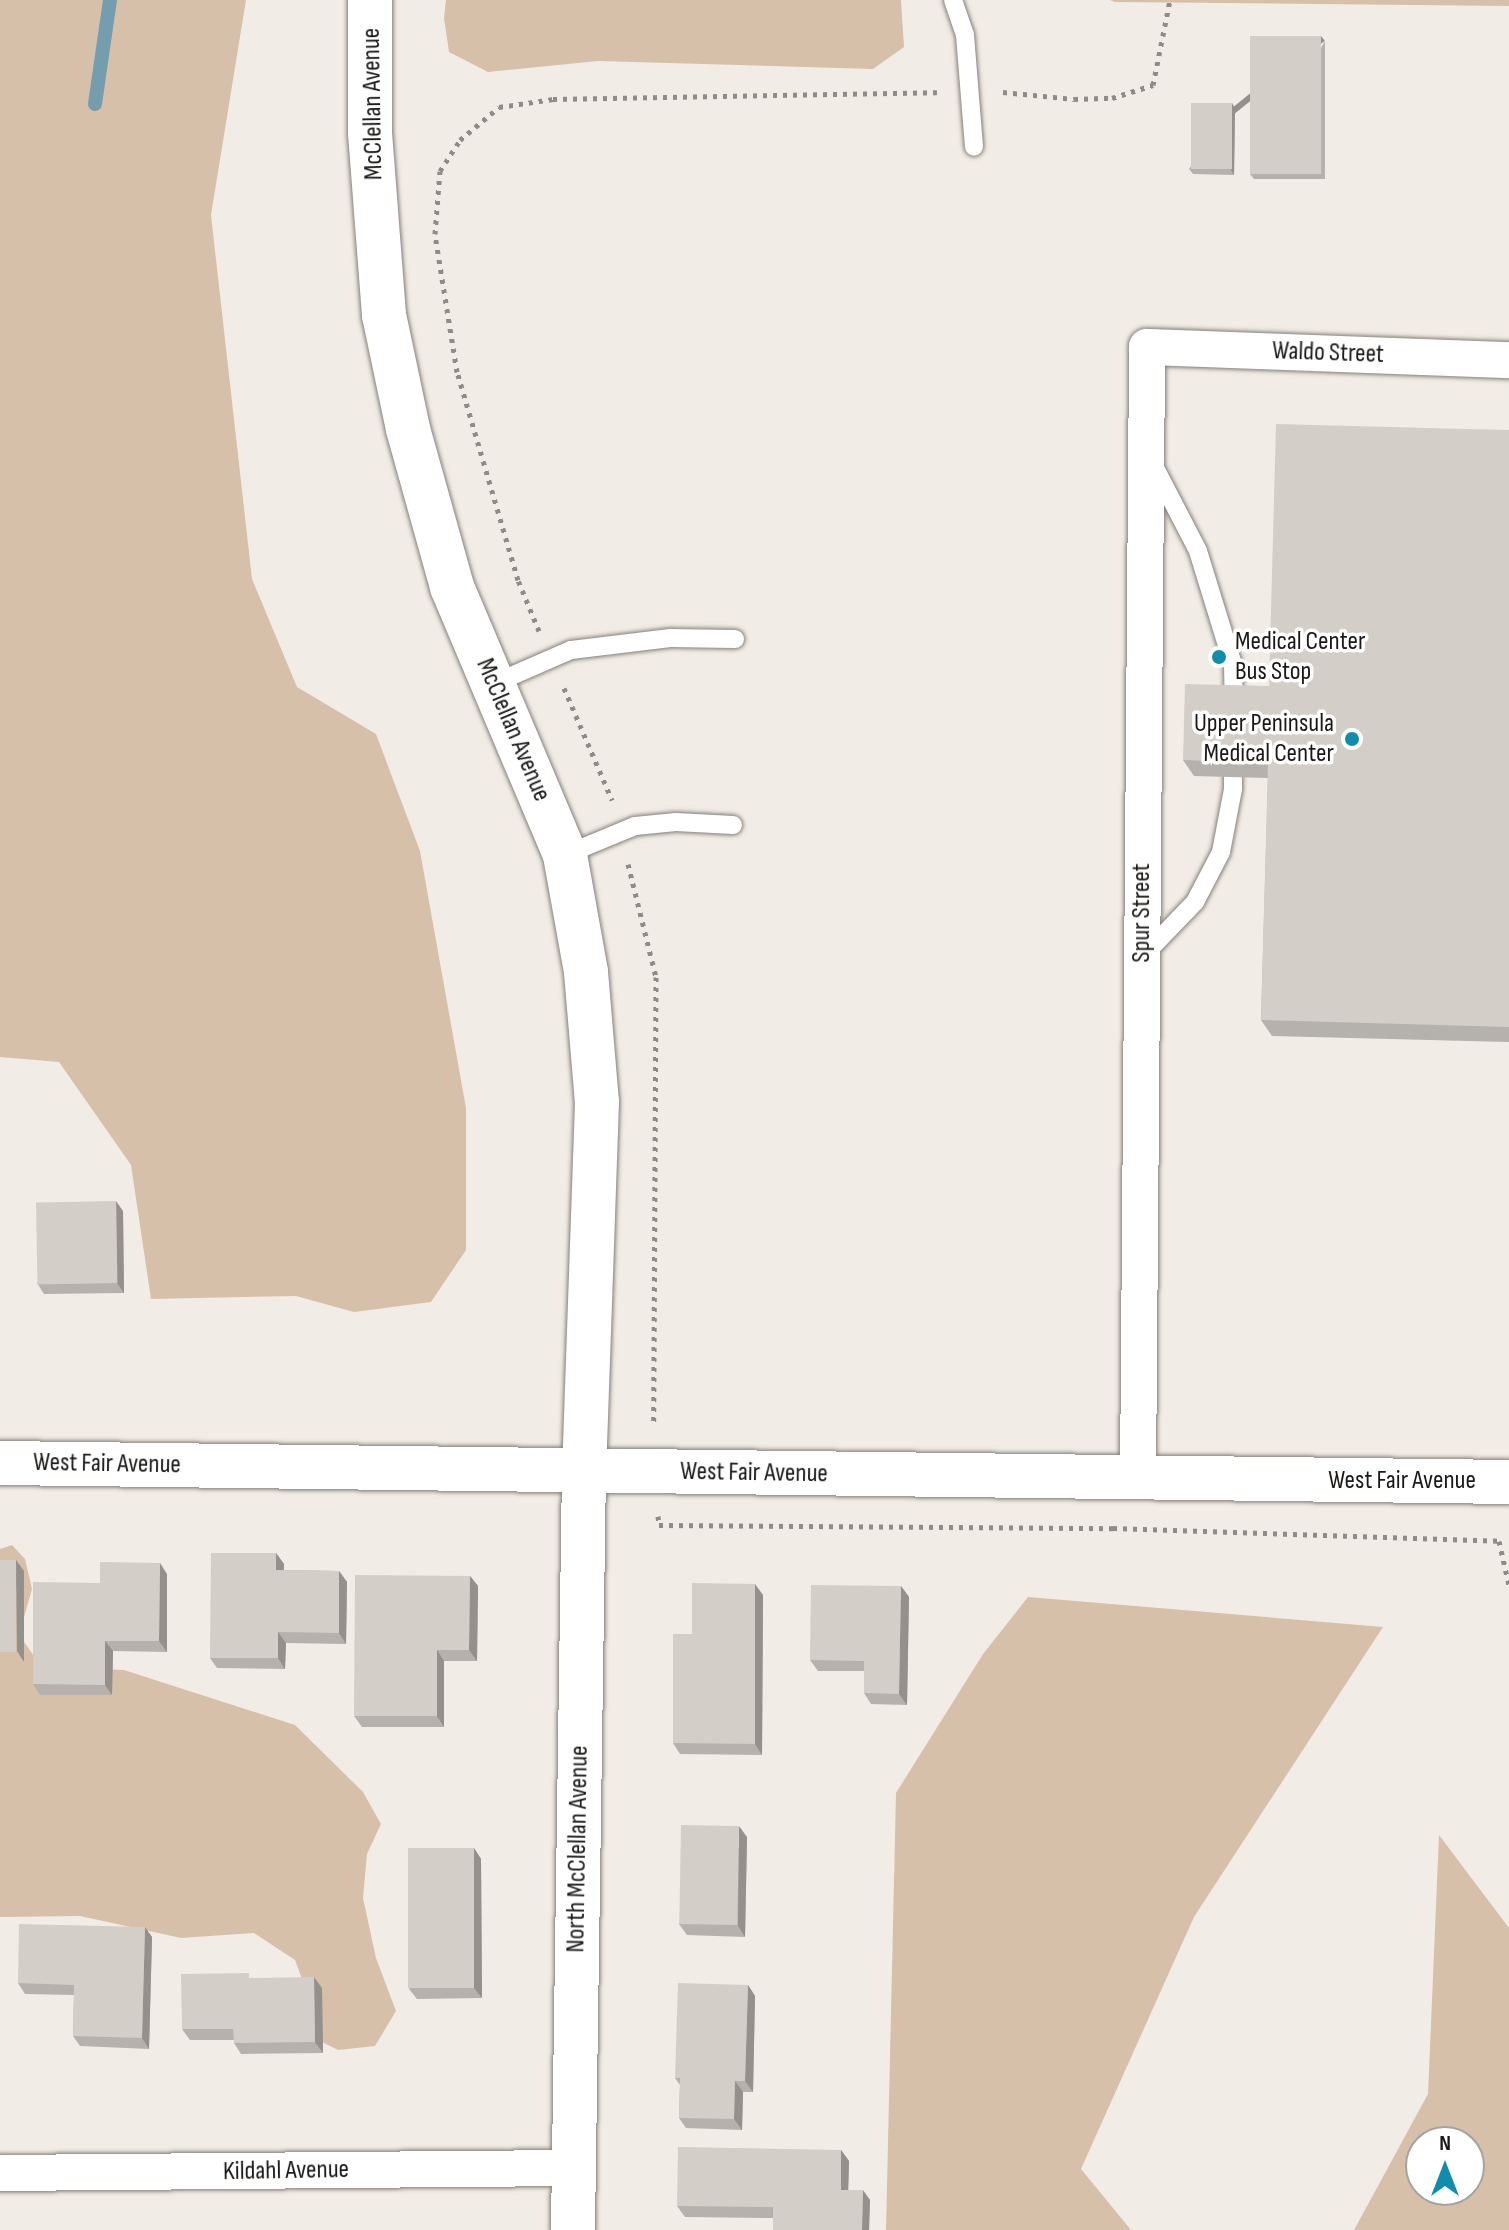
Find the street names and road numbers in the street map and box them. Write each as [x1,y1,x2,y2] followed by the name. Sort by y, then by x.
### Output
[356,28,390,180] street label: McClellan Avenue
[1272,335,1384,371] street label: Waldo Street
[469,654,557,806] street label: McClellan Avenue
[1126,863,1158,963] street label: Spur Street
[33,1447,181,1481] street label: West Fair Avenue
[680,1456,828,1490] street label: West Fair Avenue
[1328,1465,1476,1497] street label: West Fair Avenue
[561,1745,595,1953] street label: North McClellan Avenue
[223,2154,349,2188] street label: Kildahl Avenue

